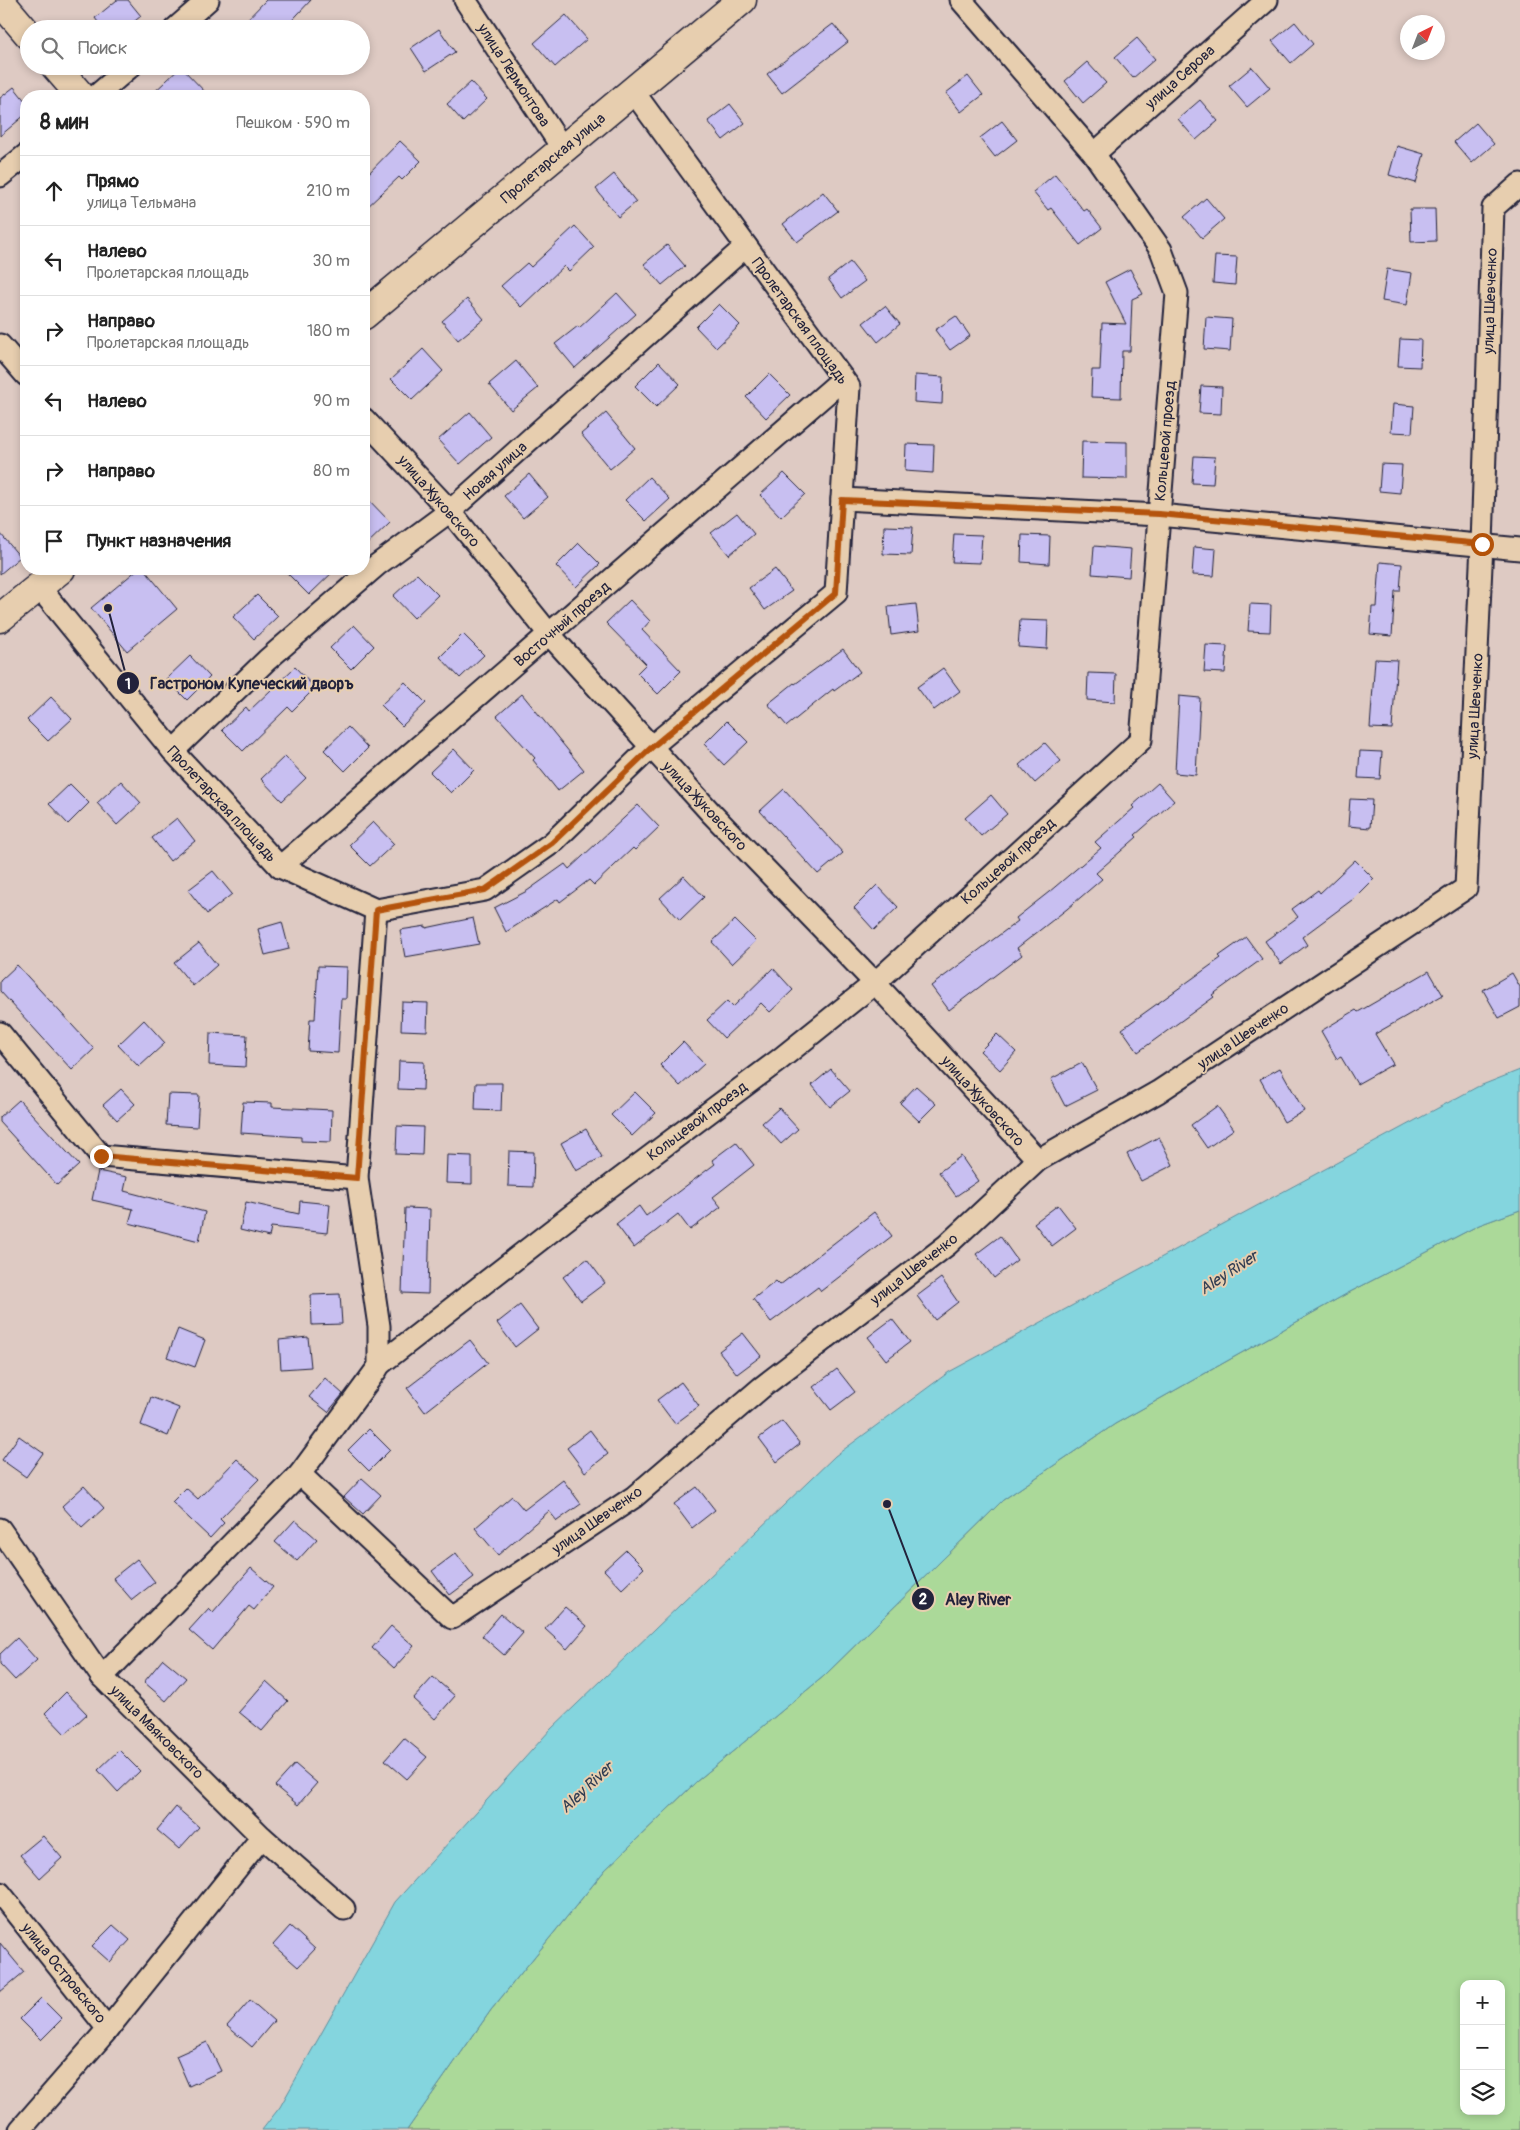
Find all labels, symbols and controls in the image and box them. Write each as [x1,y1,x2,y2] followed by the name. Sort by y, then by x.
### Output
[1400,15,1445,60] north arrow
[473,19,554,131] street label: улица Лермонтова
[20,20,370,75] search box
[38,34,66,62] icon: search
[78,36,128,60] text: Поиск
[1141,41,1219,114] street label: улица Серова
[40,109,89,136] text: 8 мин
[497,109,610,208] street label: Пролетарская улица
[236,113,350,133] text: Пешком · 590 m
[87,169,139,193] text: Прямо
[40,177,68,205] icon: ahead
[306,181,350,201] text: 210 m
[87,193,196,213] text: улица Тельмана
[87,239,147,263] text: Налево
[40,247,68,275] icon: left
[1479,248,1502,355] street label: улица Шевченко
[312,251,350,271] text: 30 m
[747,254,852,389] street label: Пролетарская площадь
[87,263,249,283] text: Пролетарская площадь
[87,309,155,333] text: Направо
[40,317,68,345] icon: right
[307,321,350,341] text: 180 m
[87,333,249,353] text: Пролетарская площадь
[1151,380,1180,502] street label: Кольцевой проезд
[40,387,68,415] icon: left
[87,389,147,413] text: Налево
[313,391,350,411] text: 90 m
[459,438,531,505] street label: Новая улица
[393,451,484,551] street label: улица Жуковского
[40,457,68,485] icon: right
[87,459,155,483] text: Направо
[313,461,350,481] text: 80 m
[40,527,68,555] icon: arrive
[87,529,231,553] text: Пункт назначения
[1471,533,1494,556] route start
[510,578,614,671] street label: Восточный проезд
[1463,653,1488,760] street label: улица Шевченко
[115,668,364,699] callout: Гастроном Купеческий дворъ
[150,674,354,694] text: Гастроном Купеческий дворъ
[125,675,131,694] text: 1
[163,742,281,867] street label: Пролетарская площадь
[658,757,751,855] street label: улица Жуковского
[957,814,1059,909] street label: Кольцевой проезд
[1193,999,1292,1074] street label: улица Шевченко
[936,1051,1028,1151] street label: улица Жуковского
[643,1078,751,1165] street label: Кольцевой проезд
[90,1145,113,1168] route end
[866,1229,962,1310] street label: улица Шевченко
[1196,1245,1263,1299] water label: Aley River
[548,1482,646,1559] street label: улица Шевченко
[910,1584,1021,1615] callout: Aley River
[919,1590,927,1609] text: 2
[945,1590,1011,1610] text: Aley River
[105,1681,208,1783] street label: улица Маяковского
[556,1756,619,1817] water label: Aley River
[17,1918,110,2028] street label: улица Островского
[1460,1980,1505,2115] map controls
[1460,1980,1505,2025] button: +
[1460,2025,1505,2070] button: −
[1460,2070,1505,2115] button: layers

